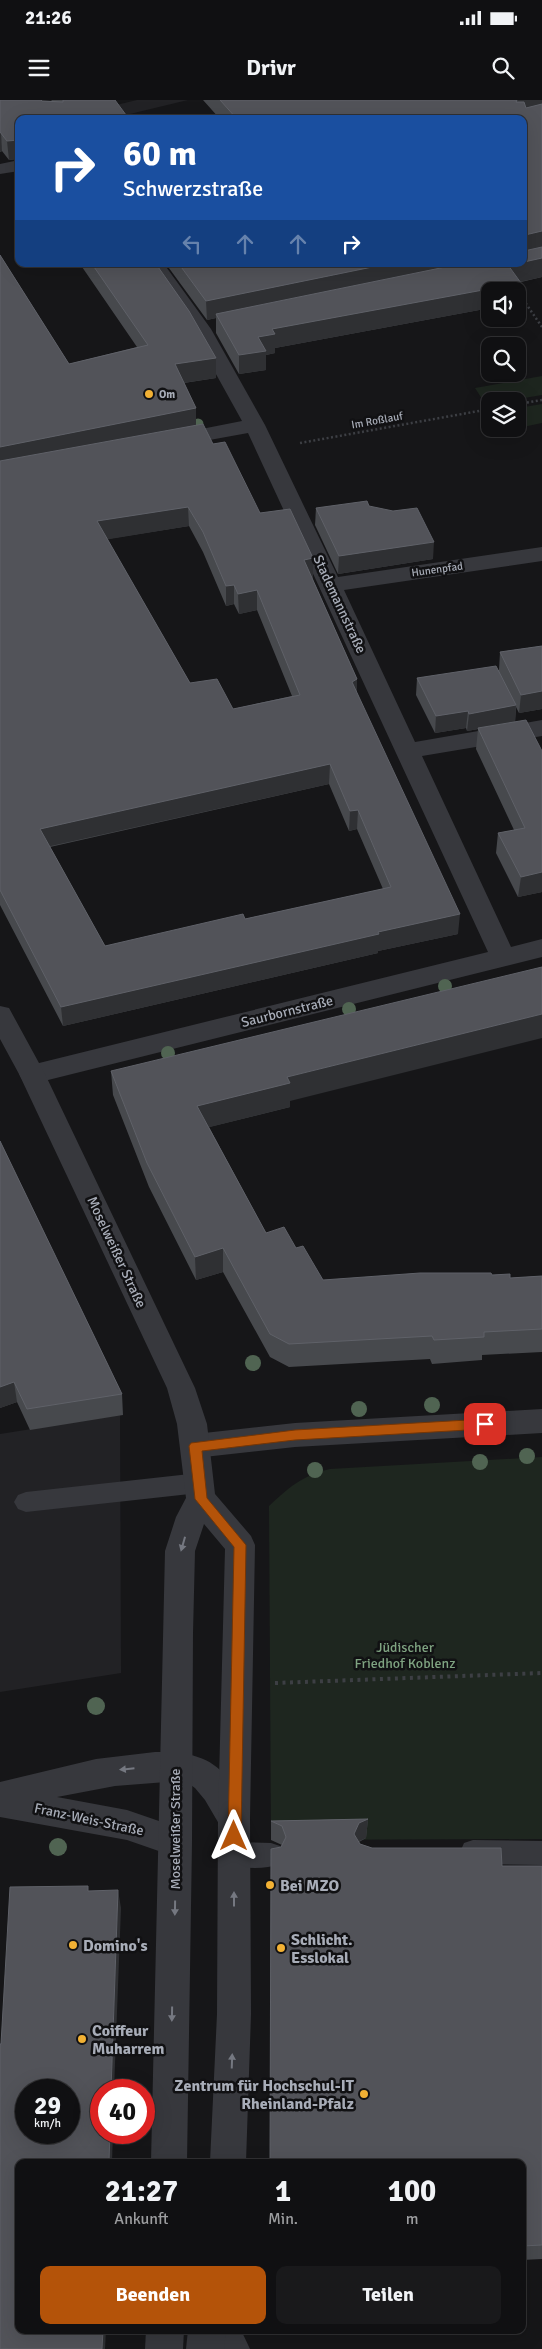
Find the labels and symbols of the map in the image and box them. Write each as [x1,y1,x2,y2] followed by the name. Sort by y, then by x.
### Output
[143,388,155,400] marker: Om
[159,388,175,401] place label: Om
[350,409,405,431] street label: Im Roßlauf
[309,552,370,656] street label: Stademannstraße
[411,559,464,580] street label: Hunenpfad
[239,992,335,1031] street label: Saurbornstraße
[83,1194,150,1311] street label: Moselweißer Straße
[464,1403,506,1445] pin
[178,1537,186,1552] one-way arrow
[355,1639,455,1672] park label: Jüdischer Friedhof Koblenz
[119,1765,135,1773] one-way arrow
[167,1768,184,1890] street label: Moselweißer Straße
[33,1800,145,1839] street label: Franz-Weis-Straße
[207,1809,259,1861] position arrow
[280,1876,339,1896] place label: Bei MZO
[264,1879,276,1891] marker: Bei MZO
[230,1891,238,1907] one-way arrow
[170,1900,178,1916] one-way arrow
[291,1930,353,1968] place label: Schlicht. Esslokal
[83,1936,148,1956] place label: Domino's
[67,1939,79,1951] marker: Domino's
[275,1942,287,1954] marker: Schlicht. Esslokal
[168,2006,176,2022] one-way arrow
[92,2021,164,2059] place label: Coiffeur Muharrem
[76,2033,88,2045] marker: Coiffeur Muharrem
[228,2053,236,2069] one-way arrow
[174,2076,355,2114] place label: Zentrum für Hochschul-IT Rheinland-Pfalz
[90,2079,155,2144] speed limit sign: 40
[358,2088,370,2100] marker: Zentrum für Hochschul-IT Rheinland-Pfalz

